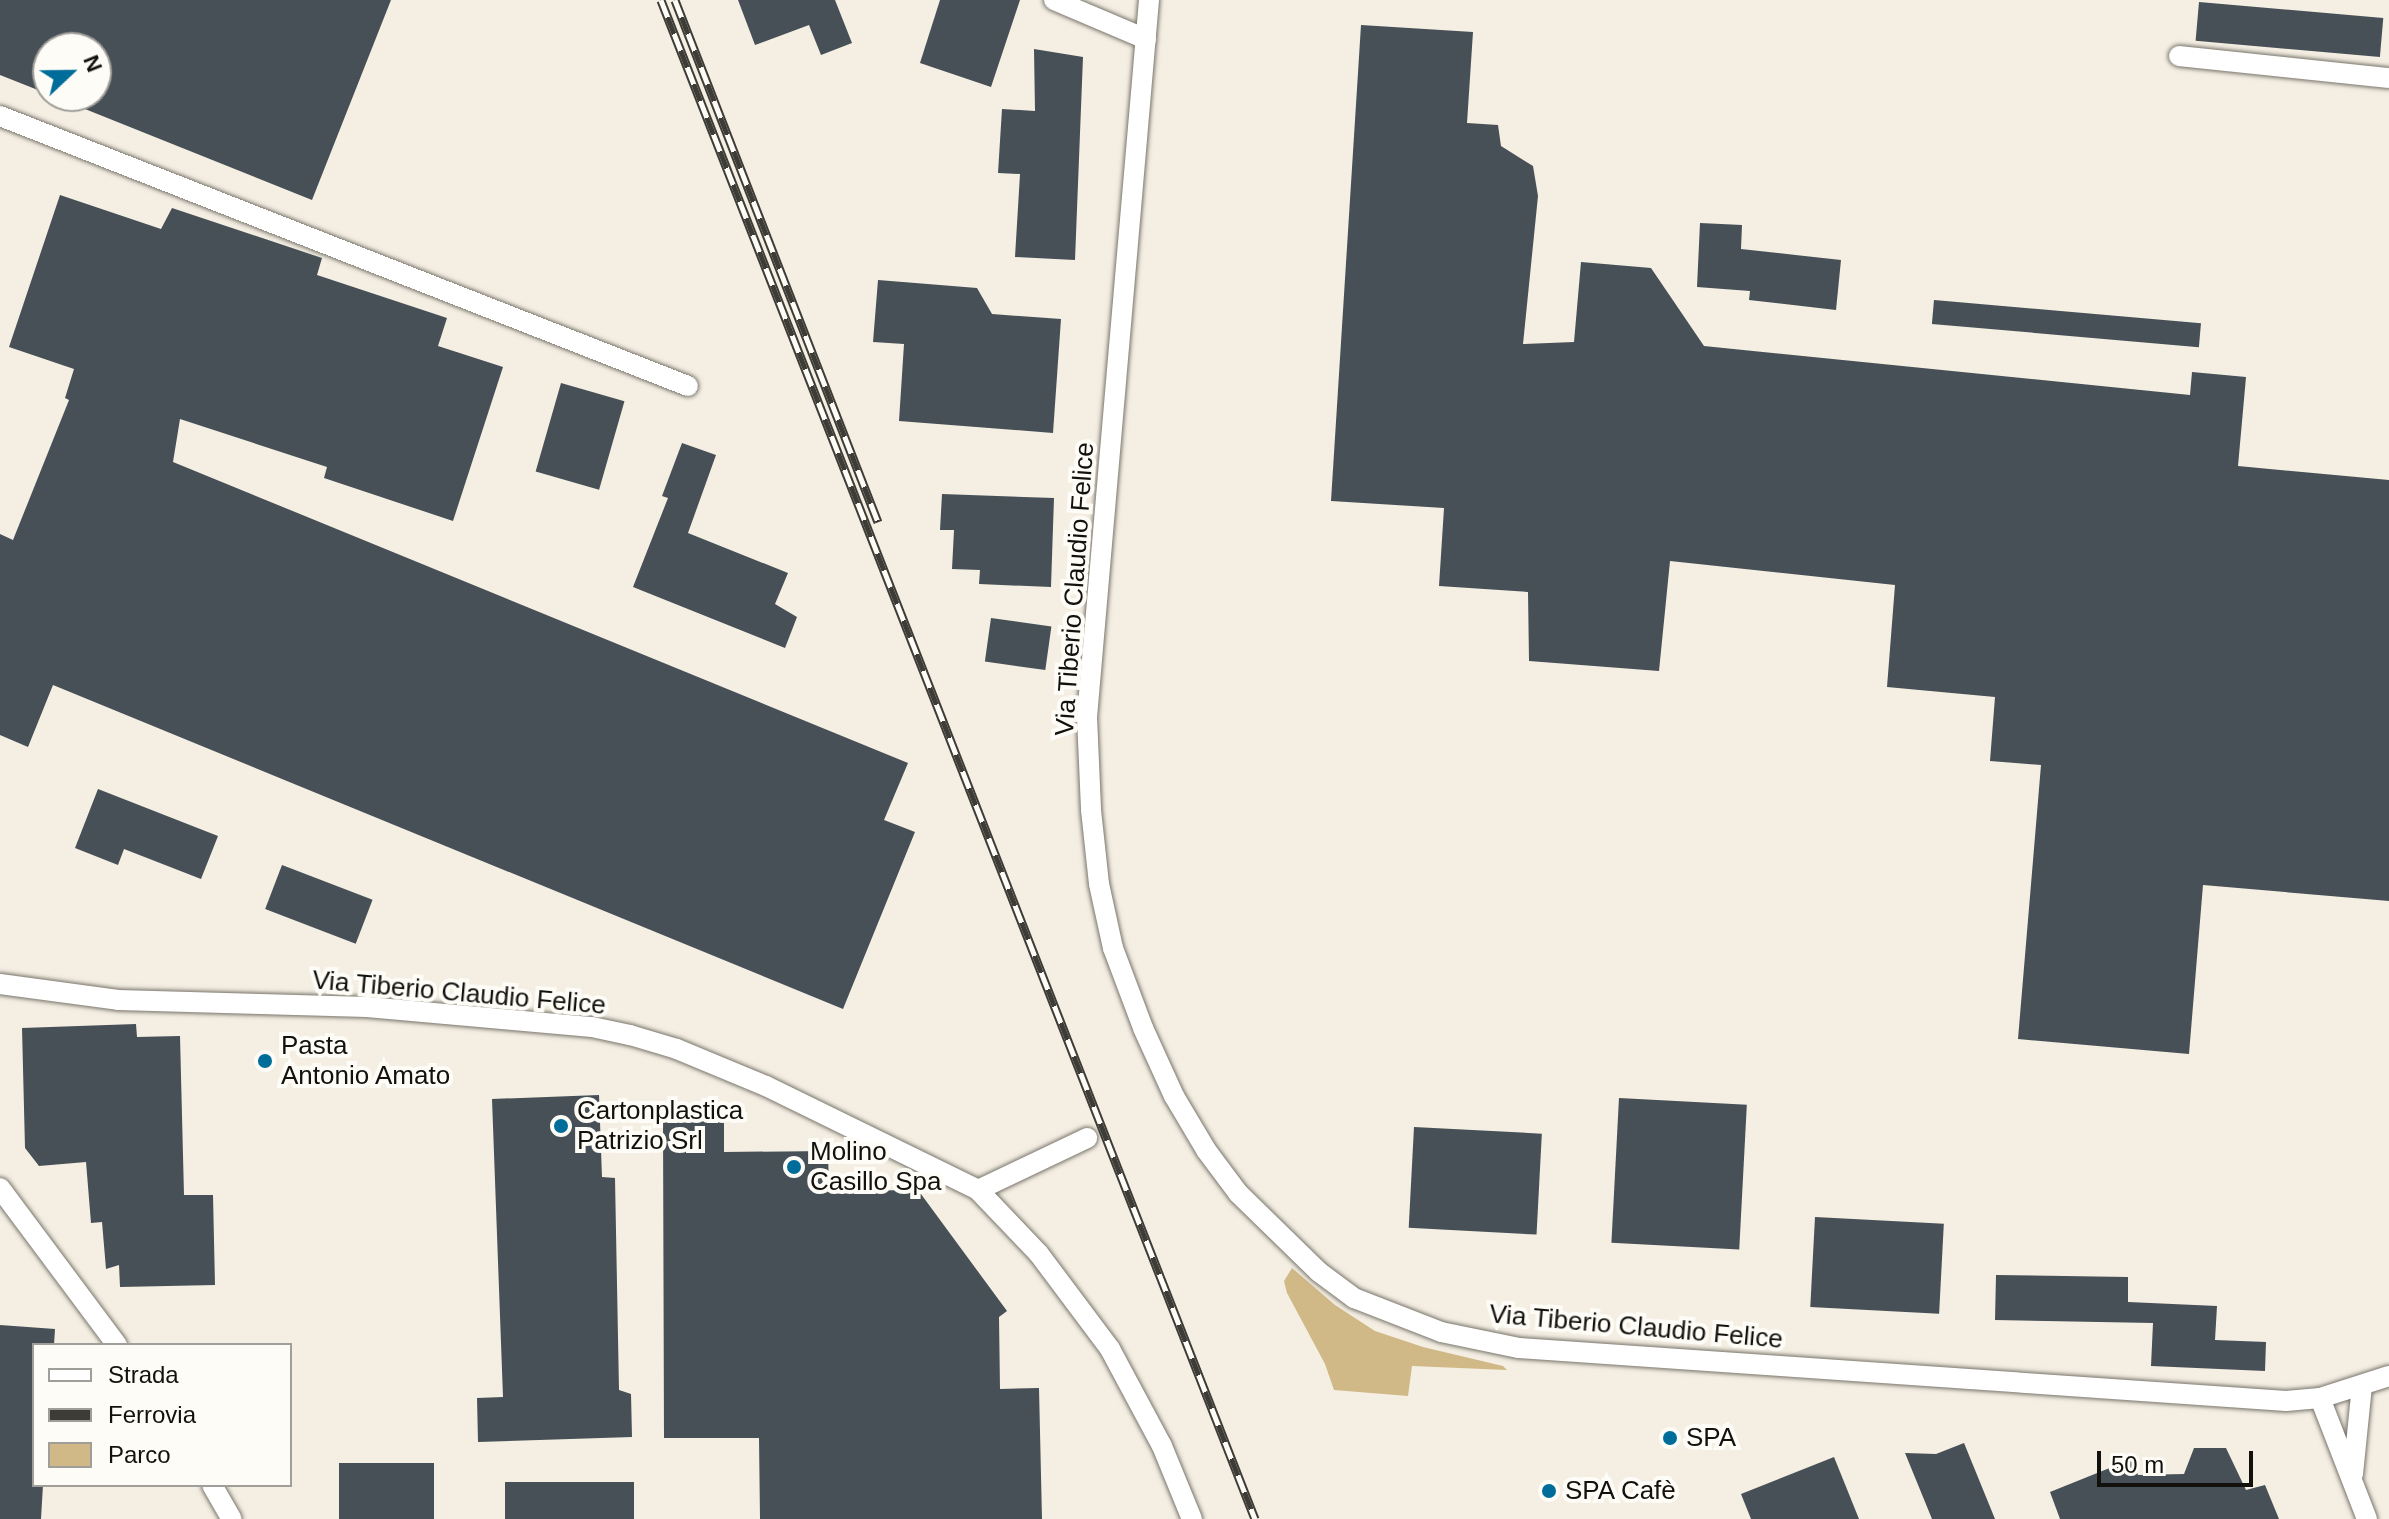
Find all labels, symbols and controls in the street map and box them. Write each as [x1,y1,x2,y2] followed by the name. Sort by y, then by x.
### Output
[32,32,112,112] north arrow
[78,52,107,76] text: N
[1049,441,1101,737] street label: Via Tiberio Claudio Felice
[311,965,607,1021] street label: Via Tiberio Claudio Felice
[281,1030,452,1092] place label: Pasta Antonio Amato
[256,1052,274,1070] marker: Pasta Antonio Amato
[577,1095,743,1156] place label: Cartonplastica Patrizio Srl
[552,1117,570,1135] marker: Cartonplastica Patrizio Srl
[810,1136,942,1198] place label: Molino Casillo Spa
[785,1158,803,1176] marker: Molino Casillo Spa
[1488,1299,1784,1355] street label: Via Tiberio Claudio Felice
[32,1343,292,1487] legend
[108,1361,179,1388] text: Strada
[108,1401,196,1428] text: Ferrovia
[1686,1422,1736,1454] place label: SPA
[1661,1429,1679,1447] marker: SPA
[2101,1435,2257,1485] scale bar
[108,1441,171,1468] text: Parco
[2111,1451,2164,1478] text: 50 m
[1565,1475,1677,1507] place label: SPA Cafè
[1540,1482,1558,1500] marker: SPA Cafè

